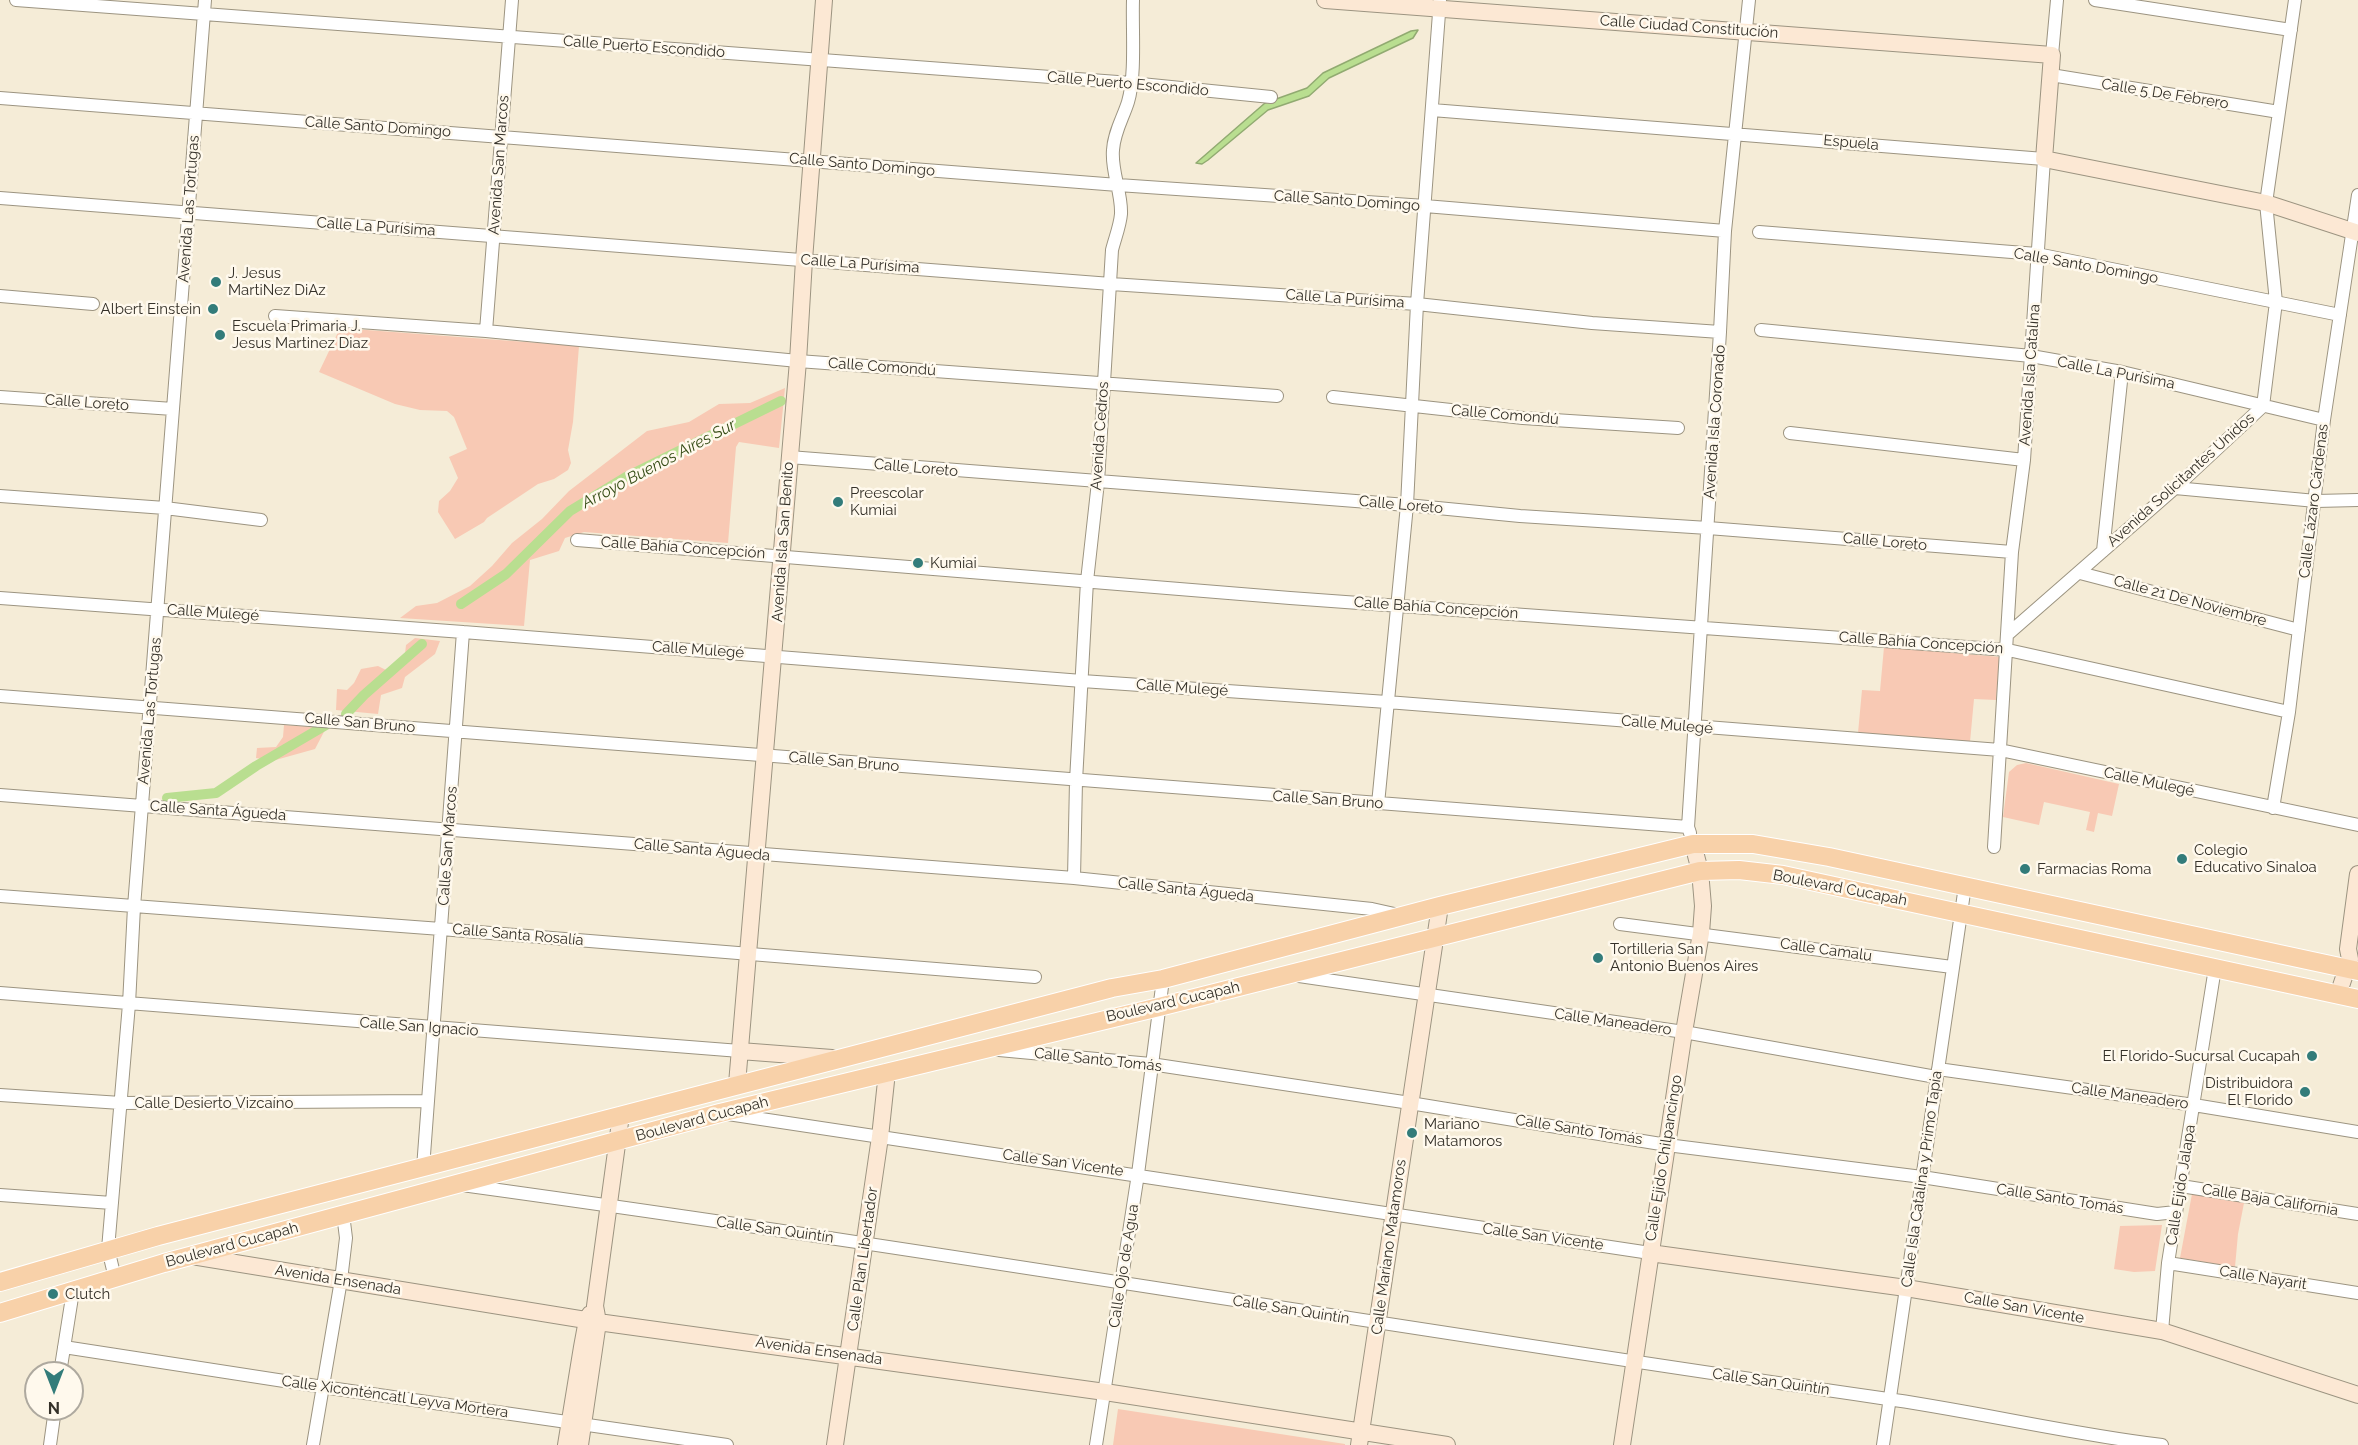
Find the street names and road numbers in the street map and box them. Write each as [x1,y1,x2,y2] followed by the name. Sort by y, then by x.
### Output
[1599,12,1779,42] street label: Calle Ciudad Constitución
[562,32,726,62] street label: Calle Puerto Escondido
[1046,68,1210,100] street label: Calle Puerto Escondido
[2100,75,2230,113] street label: Calle 5 De Febrero
[485,95,513,235] street label: Avenida San Marcos
[304,113,452,141] street label: Calle Santo Domingo
[1823,132,1879,154] street label: Espuela
[175,135,203,283] street label: Avenida Las Tortugas
[788,150,936,180] street label: Calle Santo Domingo
[1273,187,1421,215] street label: Calle Santo Domingo
[316,214,436,240] street label: Calle La Purísima
[2012,244,2160,288] street label: Calle Santo Domingo
[800,251,920,277] street label: Calle La Purísima
[1285,286,1405,312] street label: Calle La Purísima
[2016,303,2044,447] street label: Avenida Isla Catalina
[1701,344,1729,500] street label: Avenida Isla Coronado
[2056,353,2176,393] street label: Calle La Purísima
[827,354,937,380] street label: Calle Comondú
[1087,381,1113,491] street label: Avenida Cedros
[44,391,130,415] street label: Calle Loreto
[1450,401,1560,429] street label: Calle Comondú
[2104,409,2258,551] street label: Avenida Solicitantes Unidos
[2296,423,2332,579] street label: Calle Lázaro Cárdenas
[873,455,959,481] street label: Calle Loreto
[768,461,798,623] street label: Avenida Isla San Benito
[1358,492,1444,518] street label: Calle Loreto
[1842,529,1928,555] street label: Calle Loreto
[600,533,766,563] street label: Calle Bahía Concepción
[2112,572,2268,630] street label: Calle 21 De Noviembre
[1353,593,1519,623] street label: Calle Bahía Concepción
[166,601,260,625] street label: Calle Mulegé
[1838,628,2004,658] street label: Calle Bahía Concepción
[135,637,165,785] street label: Avenida Las Tortugas
[651,638,745,662] street label: Calle Mulegé
[1135,676,1229,700] street label: Calle Mulegé
[304,709,416,737] street label: Calle San Bruno
[1620,712,1714,738] street label: Calle Mulegé
[788,748,900,776] street label: Calle San Bruno
[2102,764,2196,800] street label: Calle Mulegé
[435,786,461,906] street label: Calle San Marcos
[1272,787,1384,813] street label: Calle San Bruno
[149,797,287,825] street label: Calle Santa Águeda
[633,835,771,865] street label: Calle Santa Águeda
[1771,866,1909,910] street label: Boulevard Cucapah
[1117,874,1255,906] street label: Calle Santa Águeda
[452,920,584,950] street label: Calle Santa Rosalía
[1779,935,1873,965] street label: Calle Camalu
[1104,978,1242,1026] street label: Boulevard Cucapah
[1553,1005,1673,1039] street label: Calle Maneadero
[359,1014,479,1040] street label: Calle San Ignacio
[1033,1044,1163,1076] street label: Calle Santo Tomás
[1898,1069,1946,1289] street label: Calle Isla Catalina y Primo Tapia
[1642,1074,1686,1242] street label: Calle Ejido Chilpancingo
[2070,1079,2190,1113] street label: Calle Maneadero
[634,1093,770,1145] street label: Boulevard Cucapah
[134,1094,294,1112] street label: Calle Desierto Vizcaíno
[1514,1111,1644,1149] street label: Calle Santo Tomás
[2163,1123,2199,1247] street label: Calle Ejido Jalapa
[1001,1146,1125,1180] street label: Calle San Vicente
[1368,1158,1410,1336] street label: Calle Mariano Matamoros
[1995,1180,2125,1218] street label: Calle Santo Tomás
[2201,1180,2339,1220] street label: Calle Baja California
[844,1186,882,1332] street label: Calle Plan Libertador
[1105,1203,1143,1329] street label: Calle Ojo de Agua
[715,1213,835,1247] street label: Calle San Quintín
[164,1219,300,1271] street label: Boulevard Cucapah
[1481,1220,1605,1254] street label: Calle San Vicente
[273,1261,403,1299] street label: Avenida Ensenada
[2218,1262,2308,1294] street label: Calle Nayarit
[1962,1289,2086,1327] street label: Calle San Vicente
[1231,1292,1351,1328] street label: Calle San Quintín
[754,1333,884,1369] street label: Avenida Ensenada
[1711,1365,1831,1399] street label: Calle San Quintín
[280,1372,510,1422] street label: Calle Xiconténcatl Leyva Mortera

